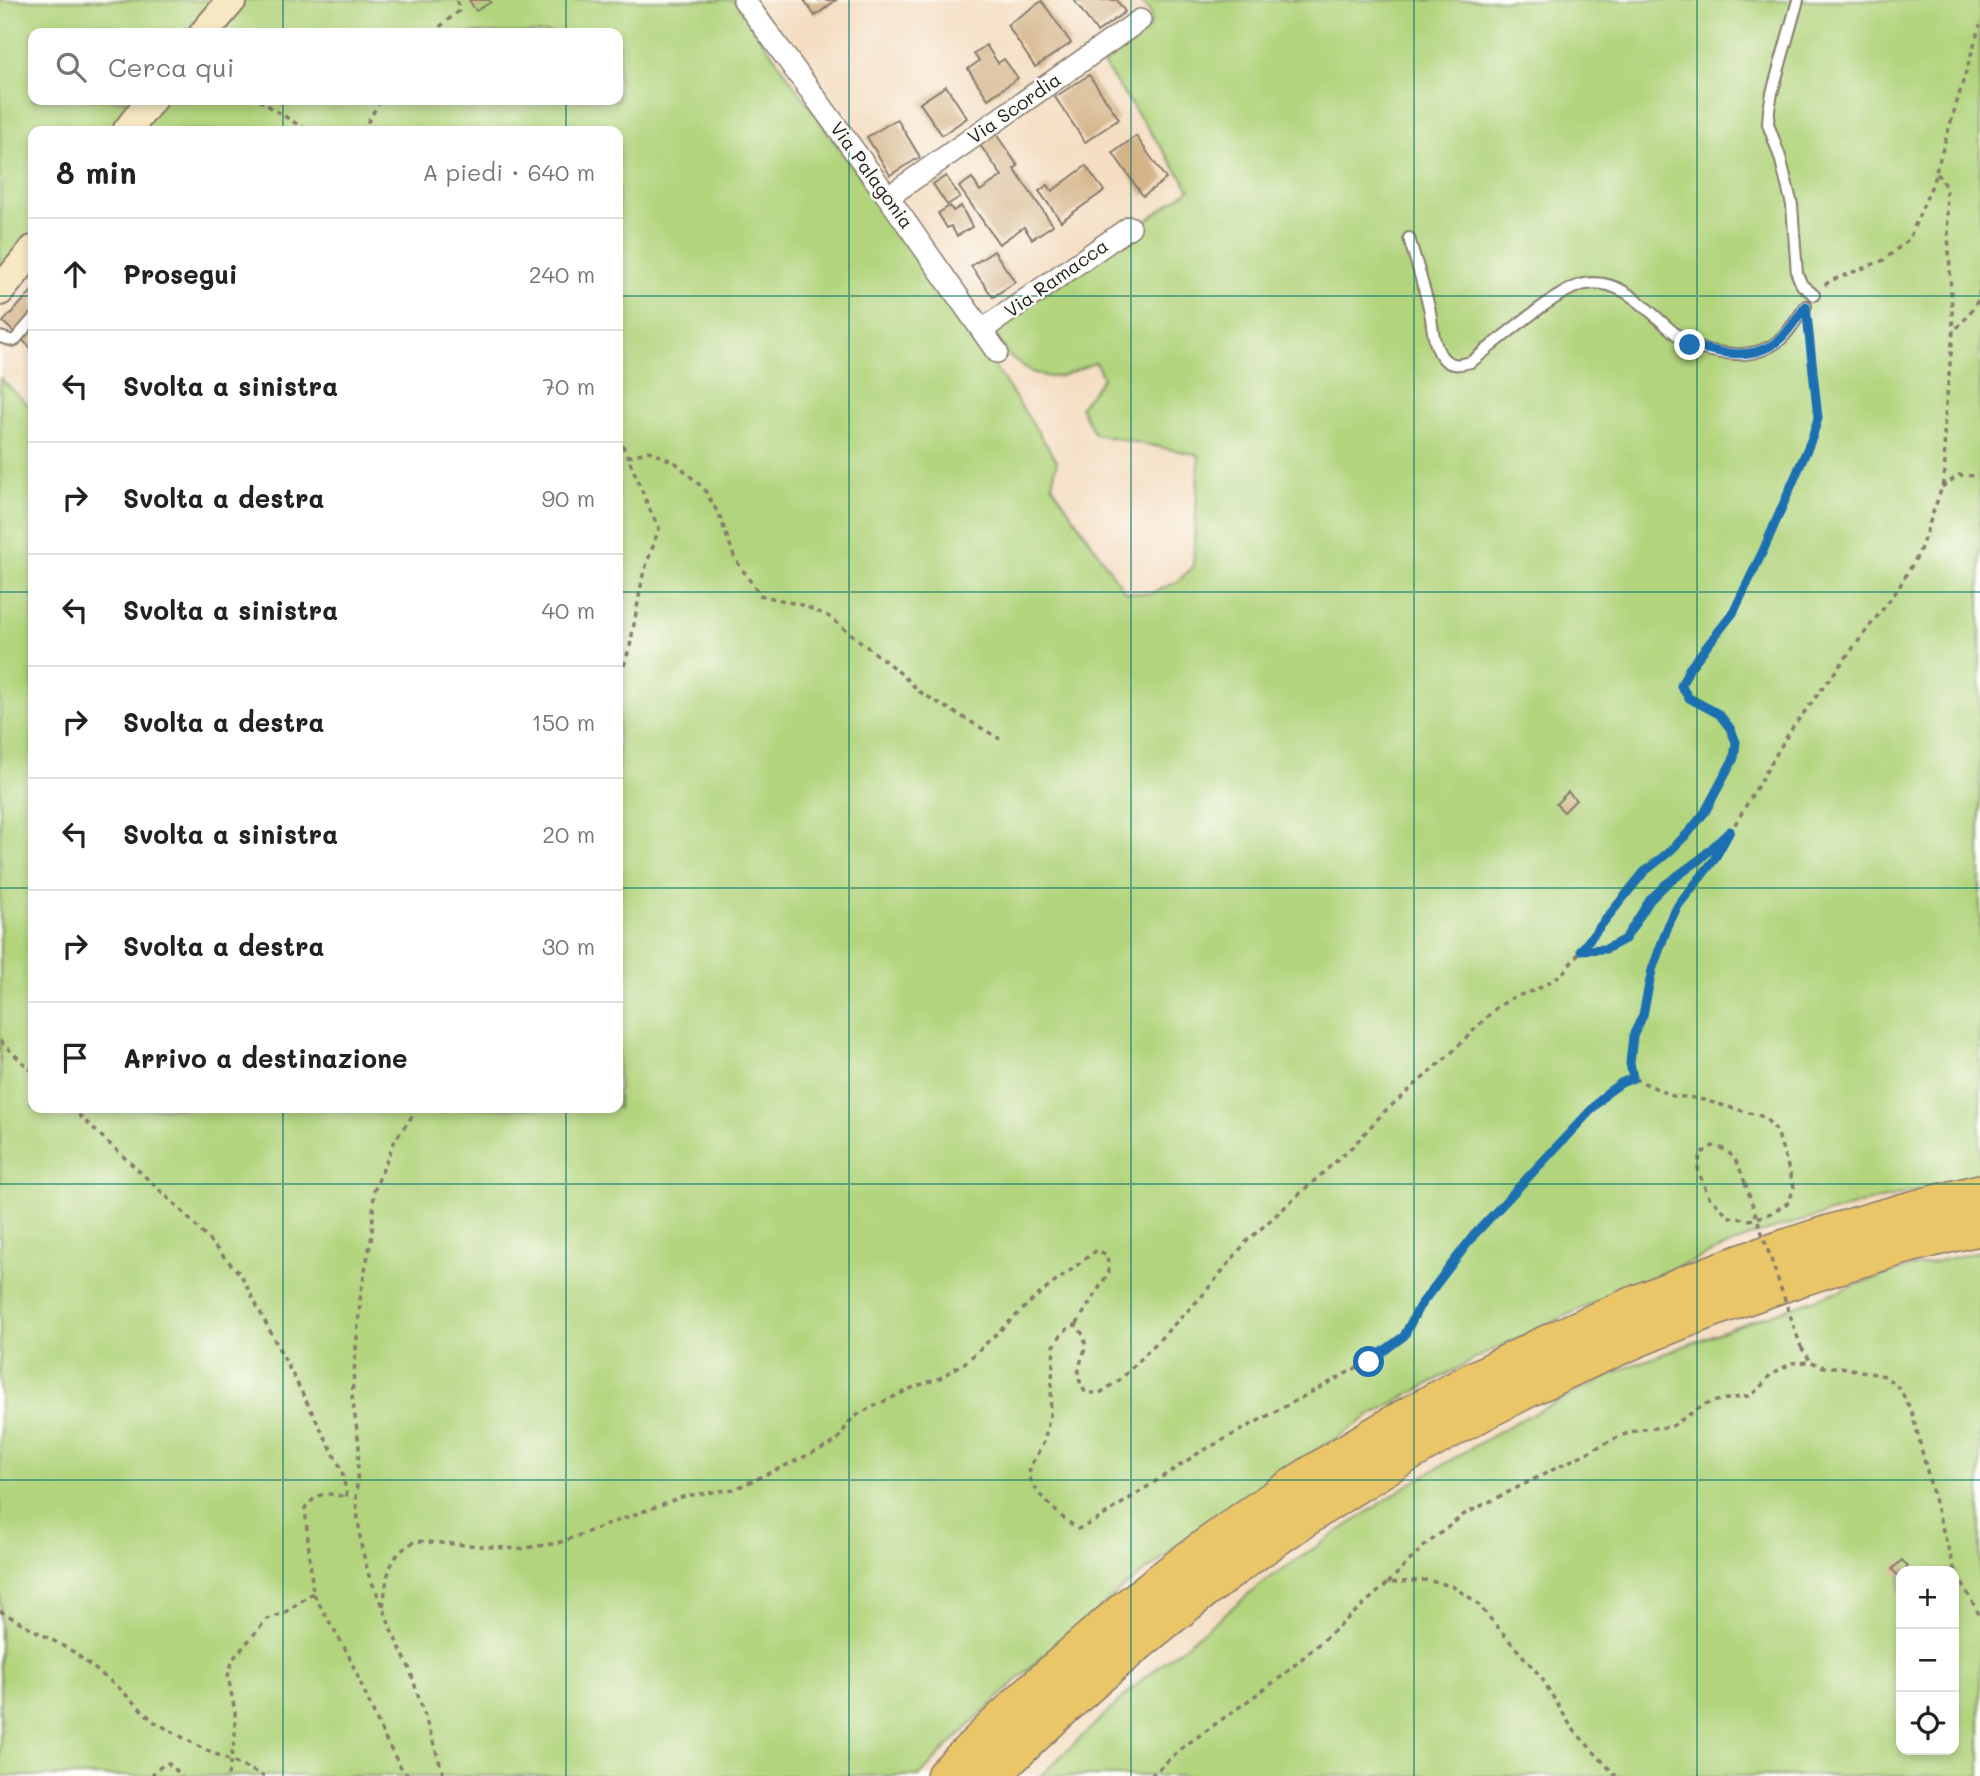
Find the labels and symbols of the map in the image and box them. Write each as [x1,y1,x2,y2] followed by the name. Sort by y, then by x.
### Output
[962,66,1065,149] street label: Via Scordia
[825,116,920,233] street label: Via Palagonia
[999,233,1112,323] street label: Via Ramacca
[1674,329,1705,360] route end
[1353,1346,1384,1377] route start

